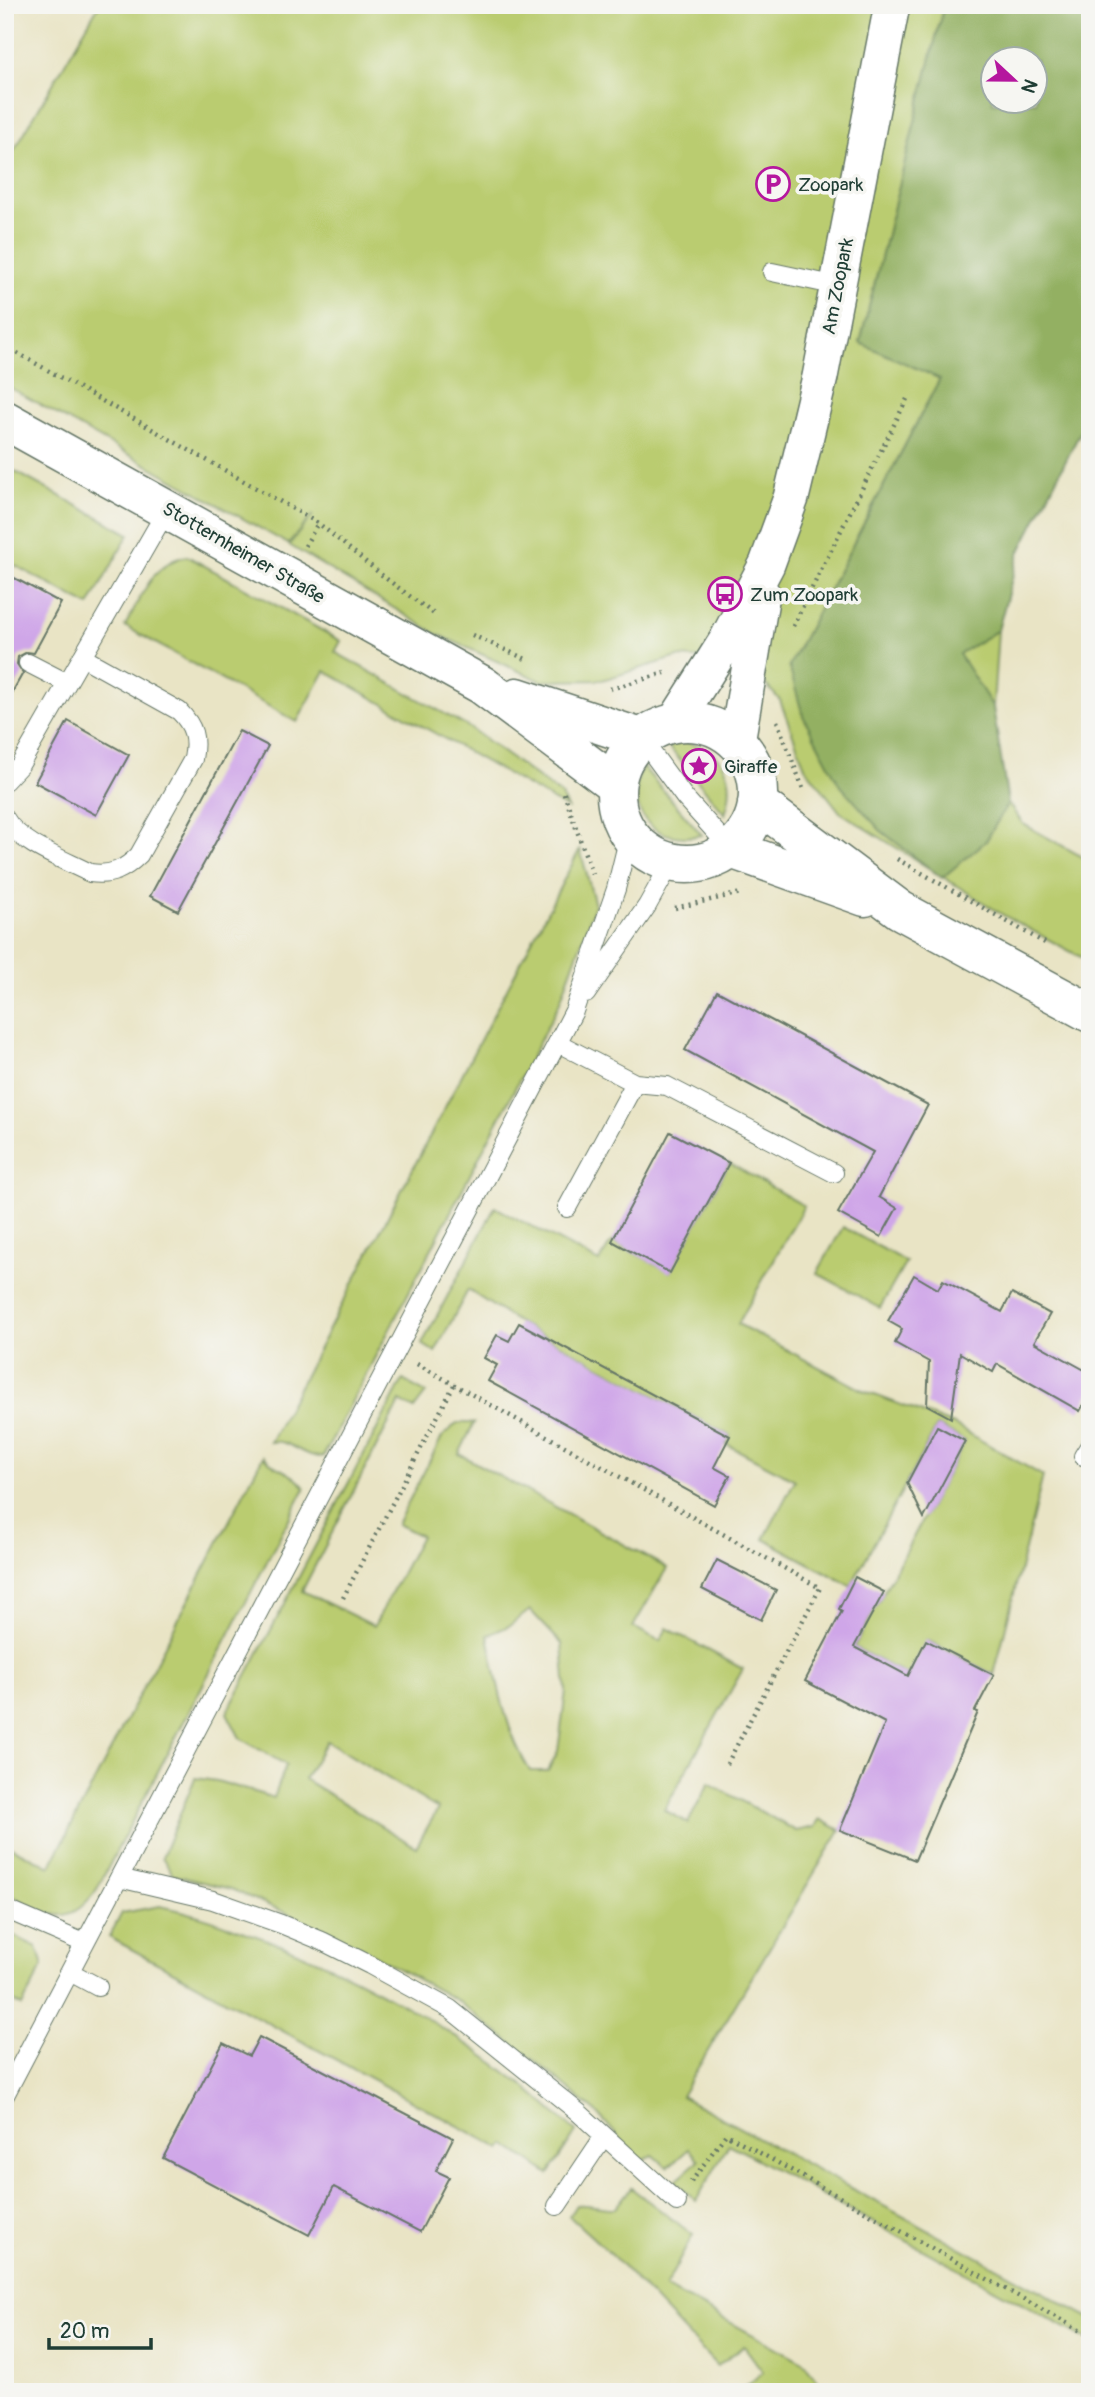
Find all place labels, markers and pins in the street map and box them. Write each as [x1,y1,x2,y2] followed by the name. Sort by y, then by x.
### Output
[754,165,792,203] parking icon: Zoopark
[798,173,863,197] place label: Zoopark
[706,575,744,613] bus stop icon: Zum Zoopark
[750,583,858,607] place label: Zum Zoopark
[680,747,718,785] place icon: Giraffe
[724,755,778,779] place label: Giraffe

